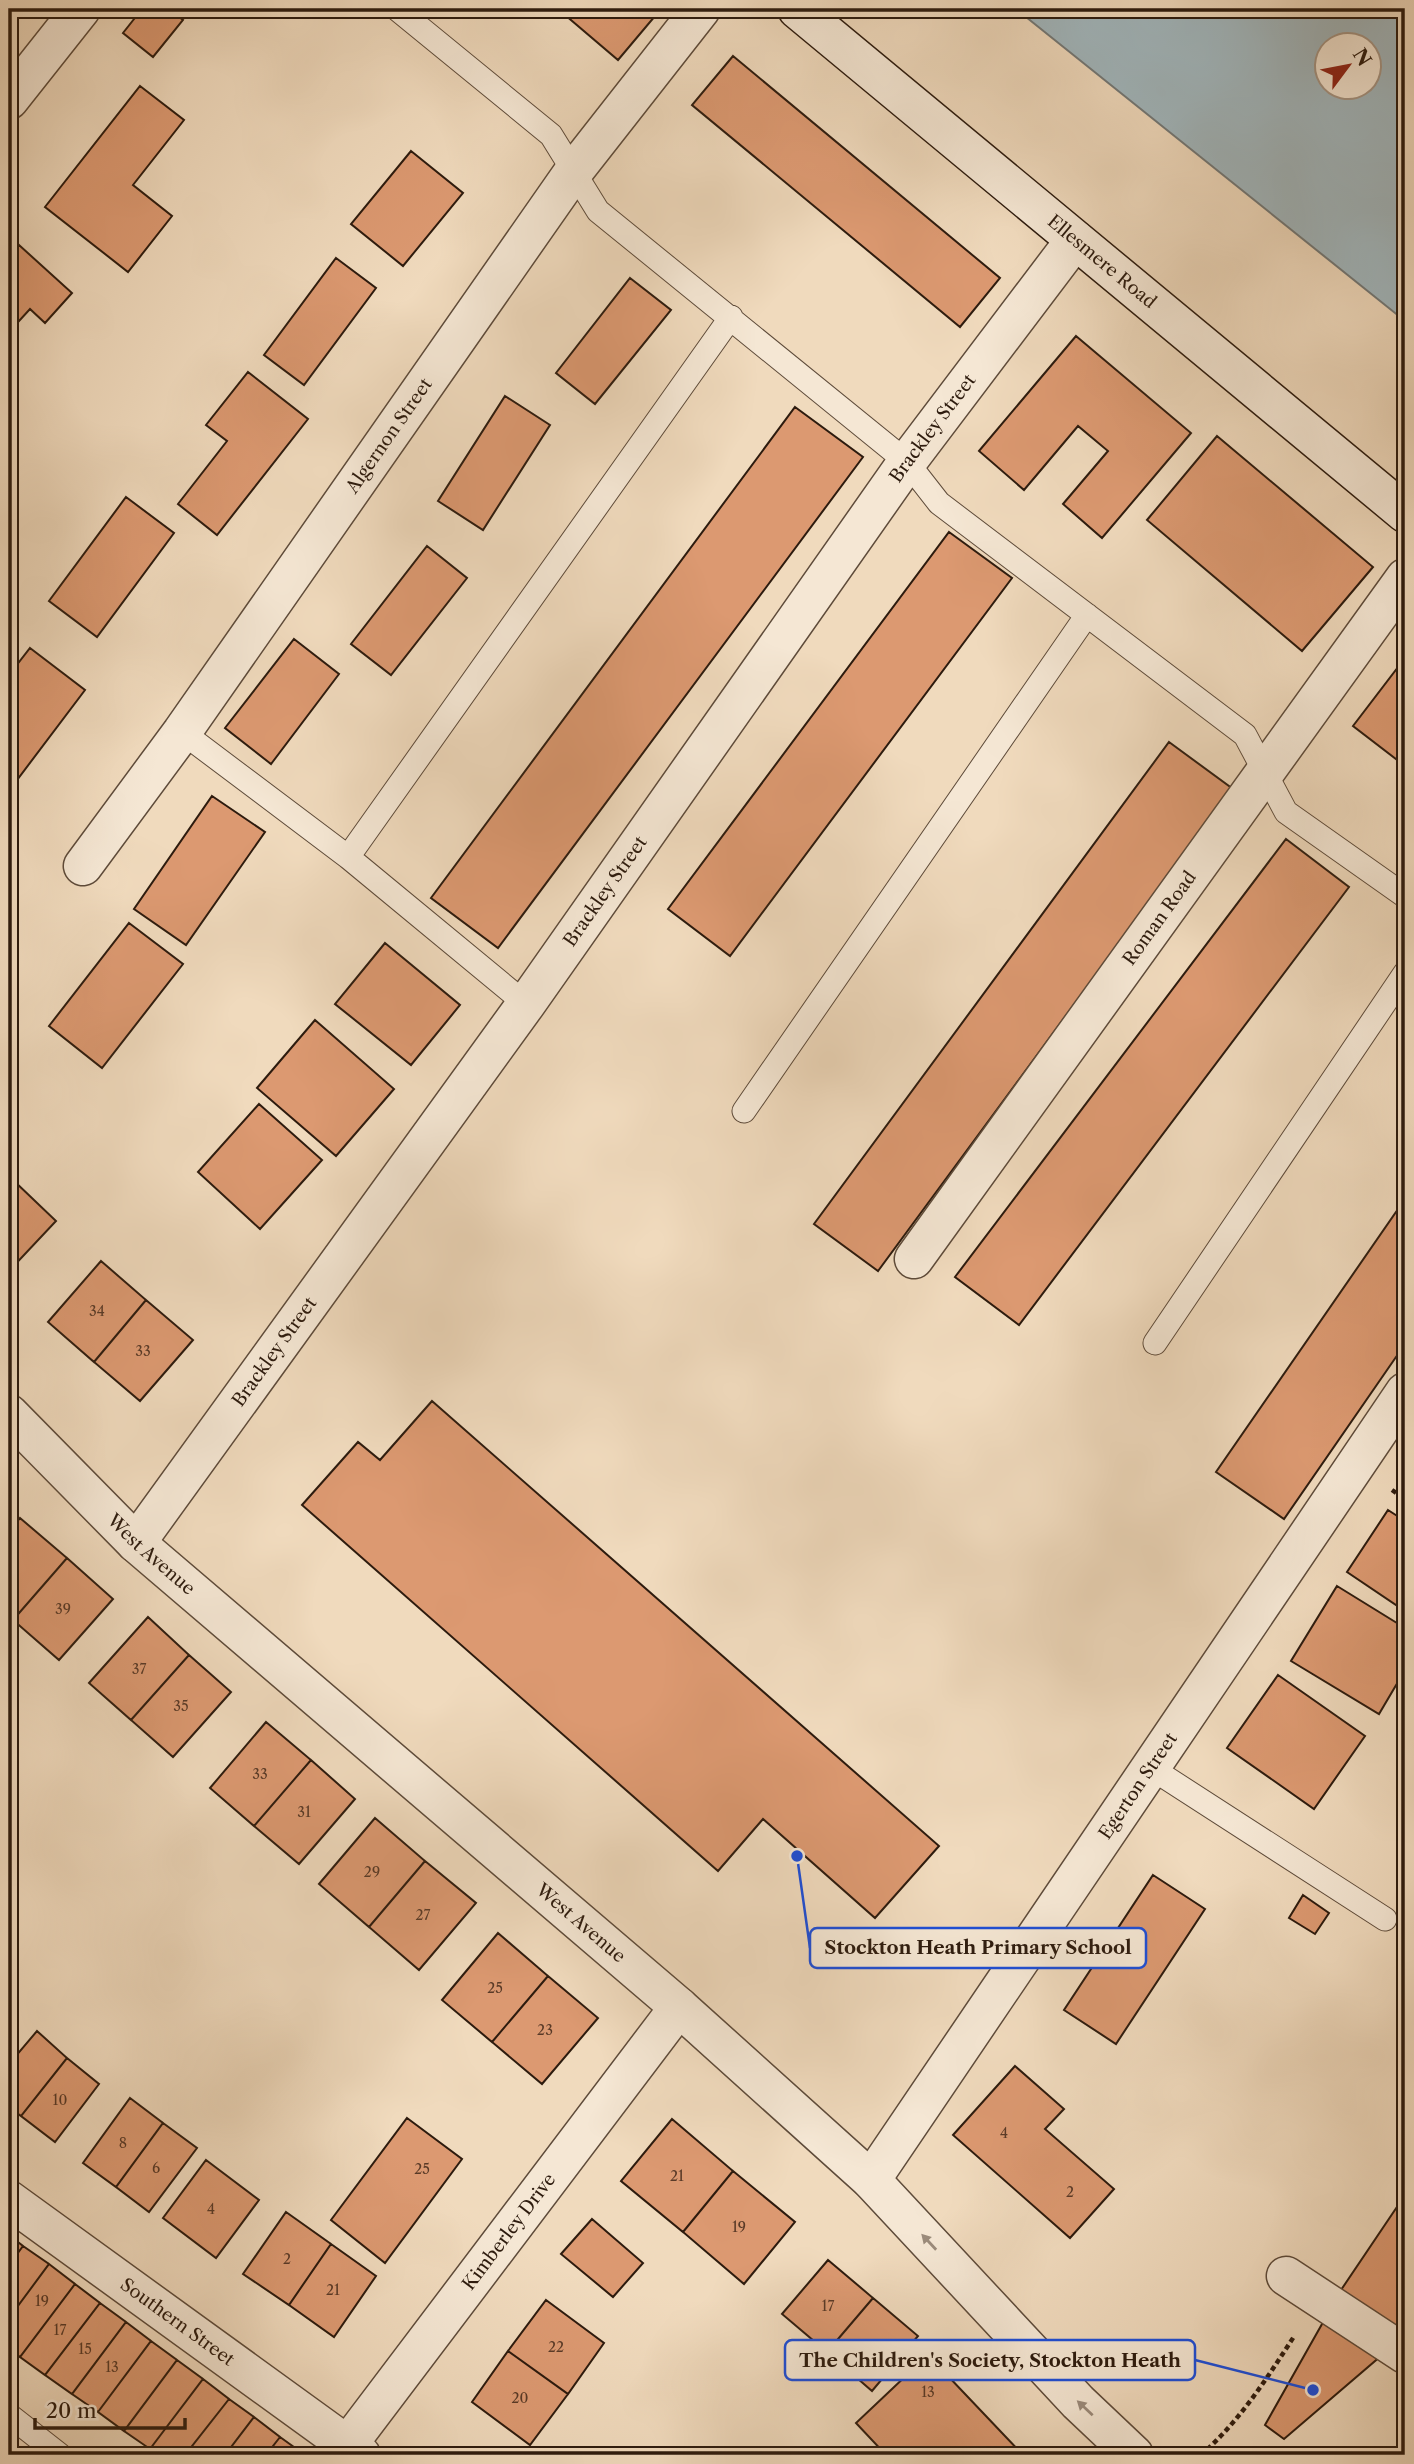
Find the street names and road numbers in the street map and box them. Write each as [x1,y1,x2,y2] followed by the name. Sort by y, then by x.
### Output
[1043,210,1161,313] street label: Ellesmere Road
[885,369,981,487] street label: Brackley Street
[341,373,437,498] street label: Algernon Street
[559,831,652,951] street label: Brackley Street
[1118,867,1201,970] street label: Roman Road
[227,1292,322,1411] street label: Brackley Street
[102,1509,200,1600] street label: West Avenue
[1094,1728,1182,1843] street label: Egerton Street
[531,1878,630,1967] street label: West Avenue
[458,2169,560,2295] street label: Kimberley Drive
[116,2273,239,2371] street label: Southern Street

